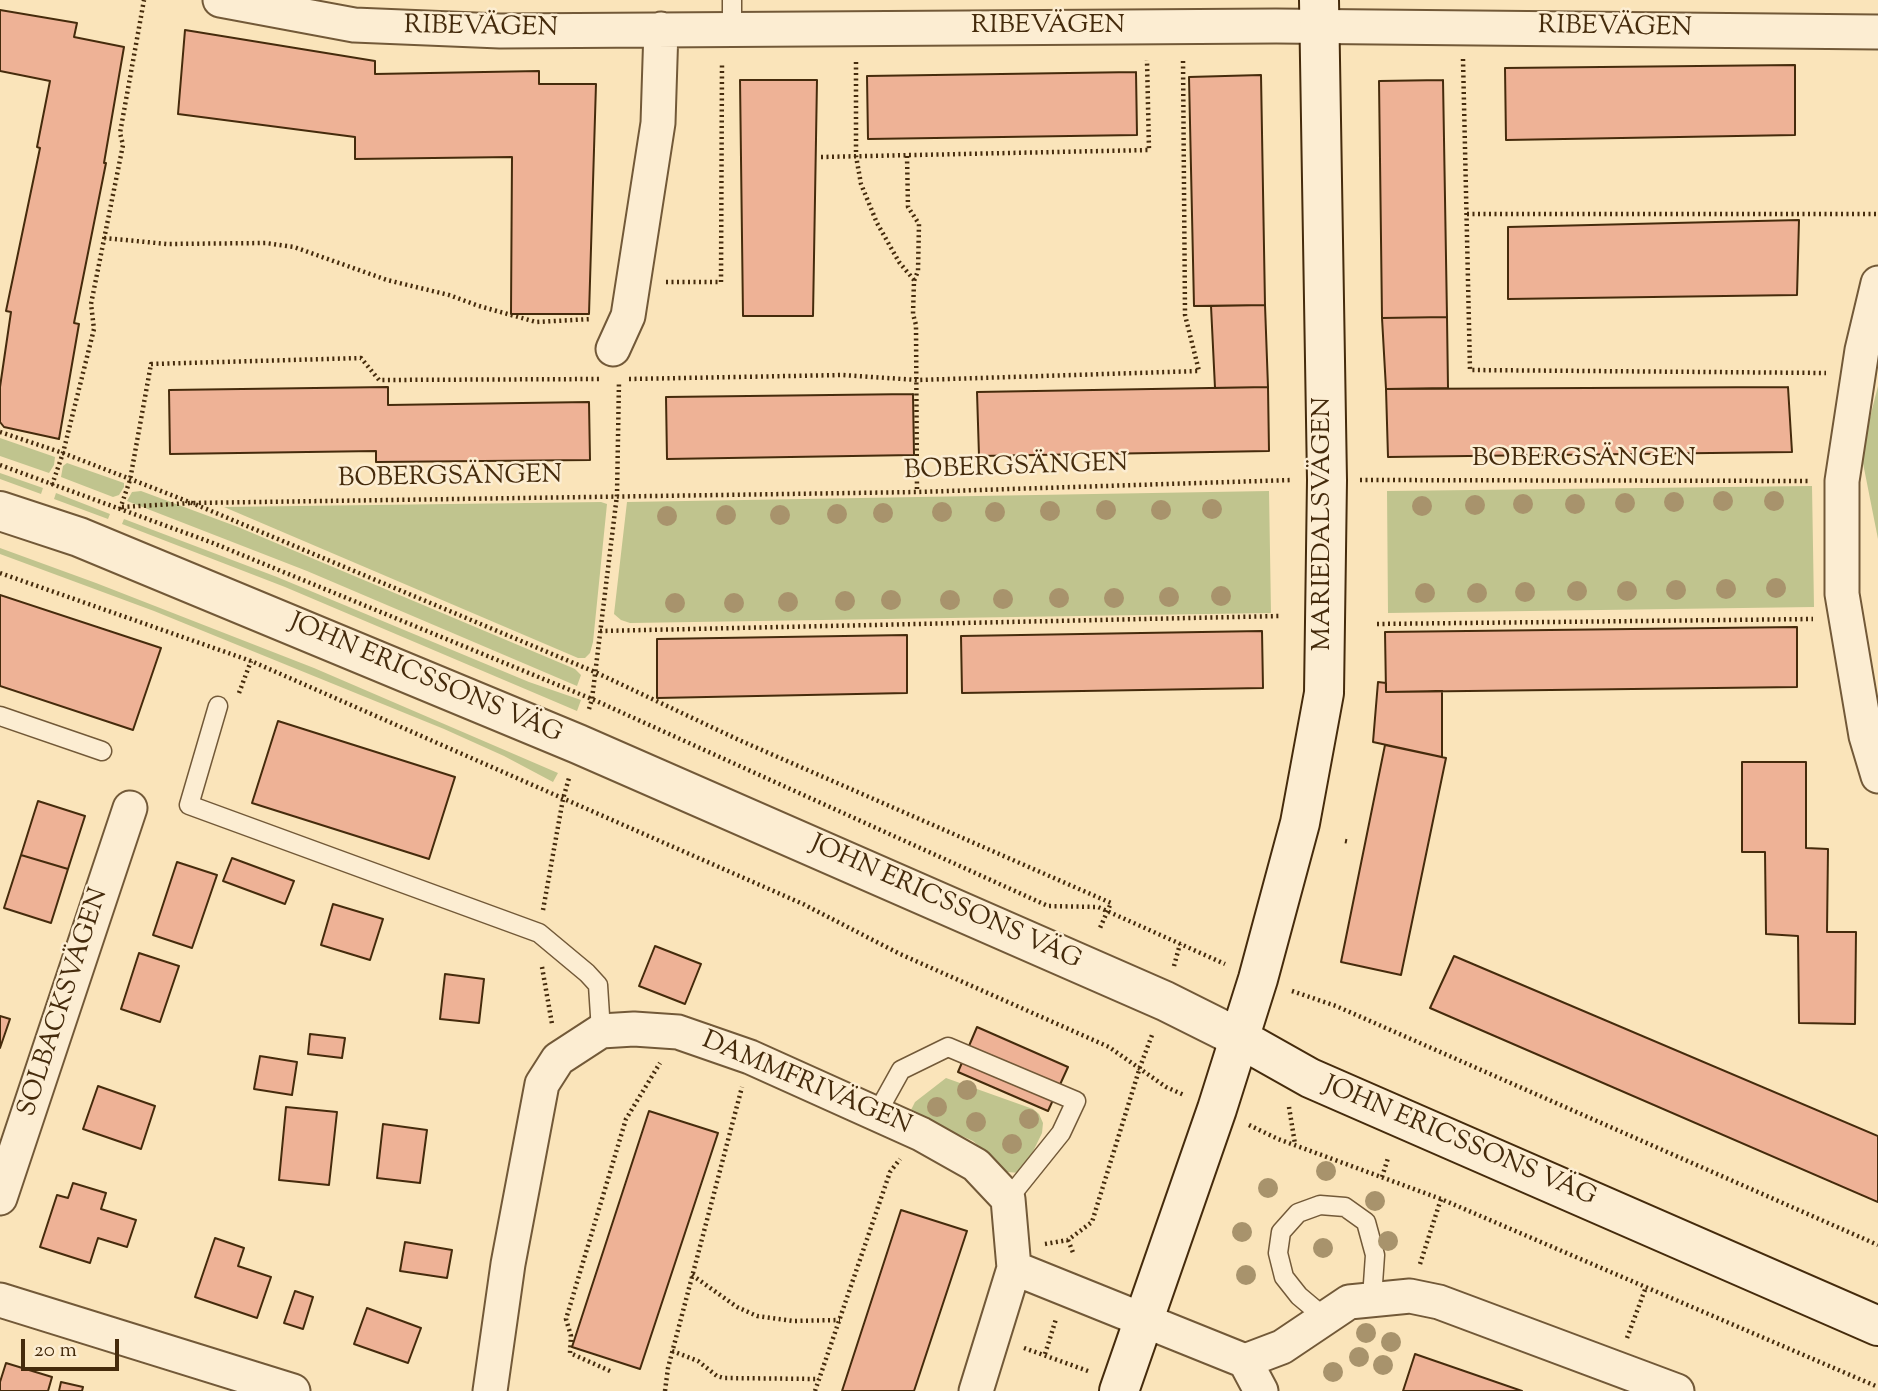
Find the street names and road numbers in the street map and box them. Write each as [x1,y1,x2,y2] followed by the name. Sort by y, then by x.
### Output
[404,12,558,46] street label: RIBEVÄGEN
[971,12,1125,44] street label: RIBEVÄGEN
[1538,12,1692,46] street label: RIBEVÄGEN
[1309,397,1341,651] street label: MARIEDALSVÄGEN
[1472,445,1696,477] street label: BOBERGSÄNGEN
[903,449,1129,489] street label: BOBERGSÄNGEN
[338,461,562,497] street label: BOBERGSÄNGEN
[284,608,566,752] street label: JOHN ERICSSONS VÄG
[805,830,1085,978] street label: JOHN ERICSSONS VÄG
[13,885,117,1121] street label: SOLBACKSVÄGEN
[697,1027,915,1143] street label: DAMMFRIVÄGEN
[1318,1071,1600,1215] street label: JOHN ERICSSONS VÄG

